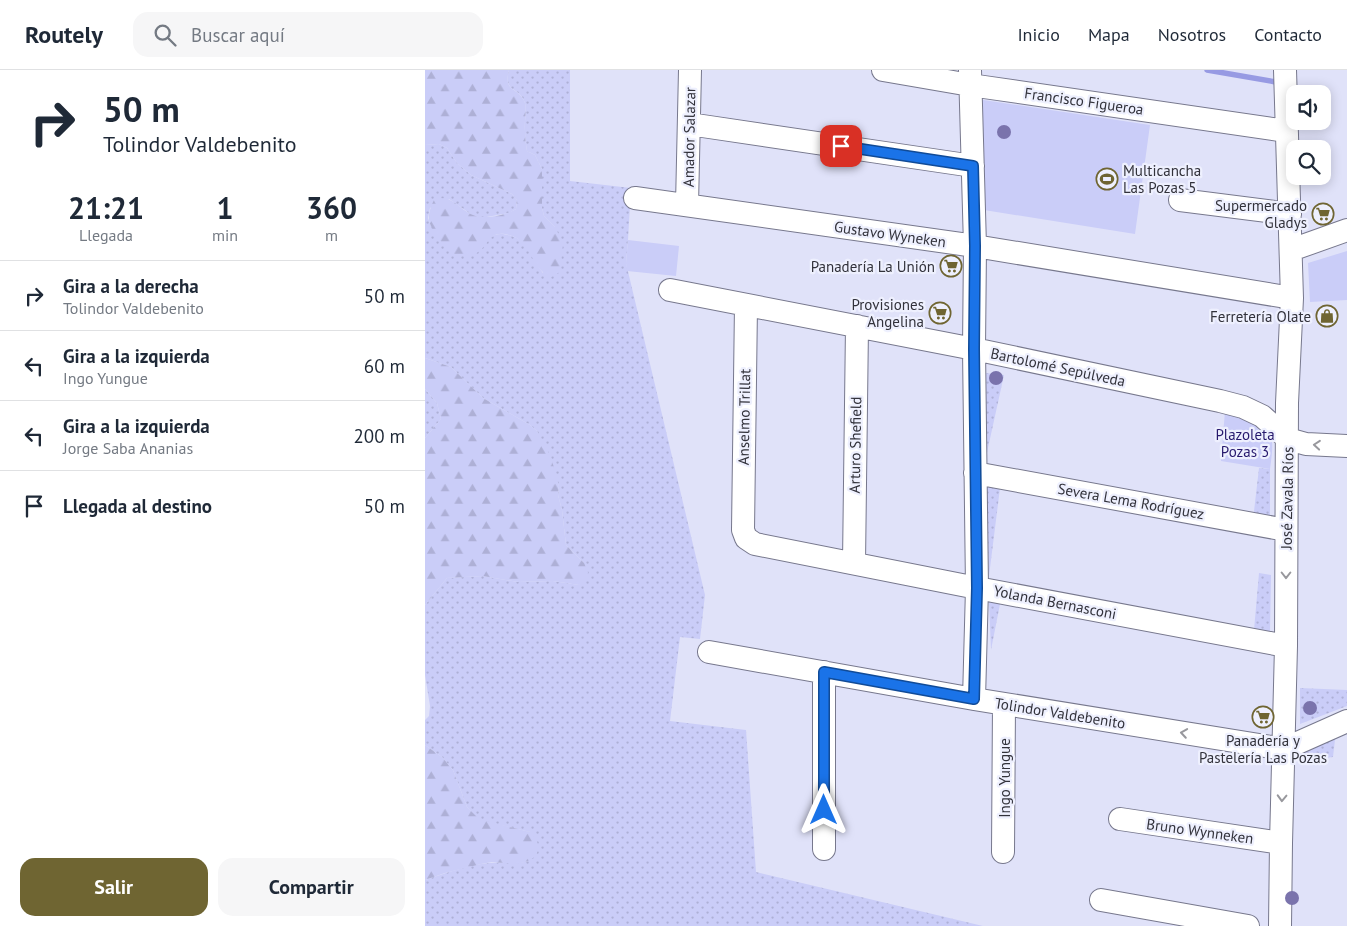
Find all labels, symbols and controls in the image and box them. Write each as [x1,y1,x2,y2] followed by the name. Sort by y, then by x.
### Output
[133,12,483,57] search box
[25,19,103,50] text: Routely
[151,21,179,49] icon: search
[191,23,285,47] text: Buscar aquí
[1017,23,1060,46] text: Inicio
[1088,23,1130,46] text: Mapa
[1158,23,1226,46] text: Nosotros
[1254,23,1322,46] text: Contacto
[1023,83,1145,119] street label: Francisco Figueroa
[1286,85,1331,185] map controls
[1286,85,1331,130] button: sound
[103,86,180,132] text: 50 m
[679,87,699,187] street label: Amador Salazar
[20,90,85,155] icon: right
[820,125,862,167] pin
[103,130,297,158] text: Tolindor Valdebenito
[827,132,855,160] icon: arrive
[1286,140,1331,185] button: search
[1123,161,1201,197] place label: Multicancha Las Pozas 5
[1095,167,1119,191] sports icon: Multicancha Las Pozas 5
[68,188,144,227] text: 21:21
[217,188,234,227] text: 1
[306,188,357,227] text: 360
[1215,196,1307,232] place label: Supermercado Gladys
[1311,202,1335,226] supermarket icon: Supermercado Gladys
[833,217,947,251] street label: Gustavo Wyneken
[79,225,133,245] text: Llegada
[212,225,238,245] text: min
[325,225,338,245] text: m
[939,254,963,278] supermarket icon: Panadería La Unión
[811,257,935,276] place label: Panadería La Unión
[63,274,199,298] text: Gira a la derecha
[20,282,48,310] icon: right
[364,284,405,308] text: 50 m
[851,295,924,331] place label: Provisiones Angelina
[63,298,204,318] text: Tolindor Valdebenito
[928,301,952,325] supermarket icon: Provisiones Angelina
[1315,304,1339,328] shop icon: Ferretería Olate
[1210,307,1311,326] place label: Ferretería Olate
[989,343,1127,391] street label: Bartolomé Sepúlveda
[63,344,210,368] text: Gira a la izquierda
[20,352,48,380] icon: left
[364,354,405,378] text: 60 m
[63,368,148,388] text: Ingo Yungue
[734,369,754,465] street label: Anselmo Trillat
[845,397,865,493] street label: Arturo Shefield
[63,414,210,438] text: Gira a la izquierda
[20,422,48,450] icon: left
[353,424,405,448] text: 200 m
[1215,425,1275,461] park label: Plazoleta Pozas 3
[63,438,193,458] text: Jorge Saba Ananias
[1313,440,1321,451] one-way arrow
[1277,446,1297,551] street label: José Zavala Ríos
[1056,479,1206,523] street label: Severa Lema Rodríguez
[20,492,48,520] icon: arrive
[63,494,212,518] text: Llegada al destino
[364,494,405,518] text: 50 m
[1281,572,1291,579] one-way arrow
[992,581,1118,623] street label: Yolanda Bernasconi
[993,693,1127,733] street label: Tolindor Valdebenito
[1251,705,1275,729] supermarket icon: Panadería y Pastelería Las Pozas
[1180,728,1188,739] one-way arrow
[1199,731,1327,767] place label: Panadería y Pastelería Las Pozas
[995,738,1014,818] street label: Ingo Yungue
[797,783,849,835] position arrow
[1277,794,1288,802] one-way arrow
[1145,814,1255,848] street label: Bruno Wynneken
[20,858,208,916] button: Salir
[218,858,405,916] button: Compartir

